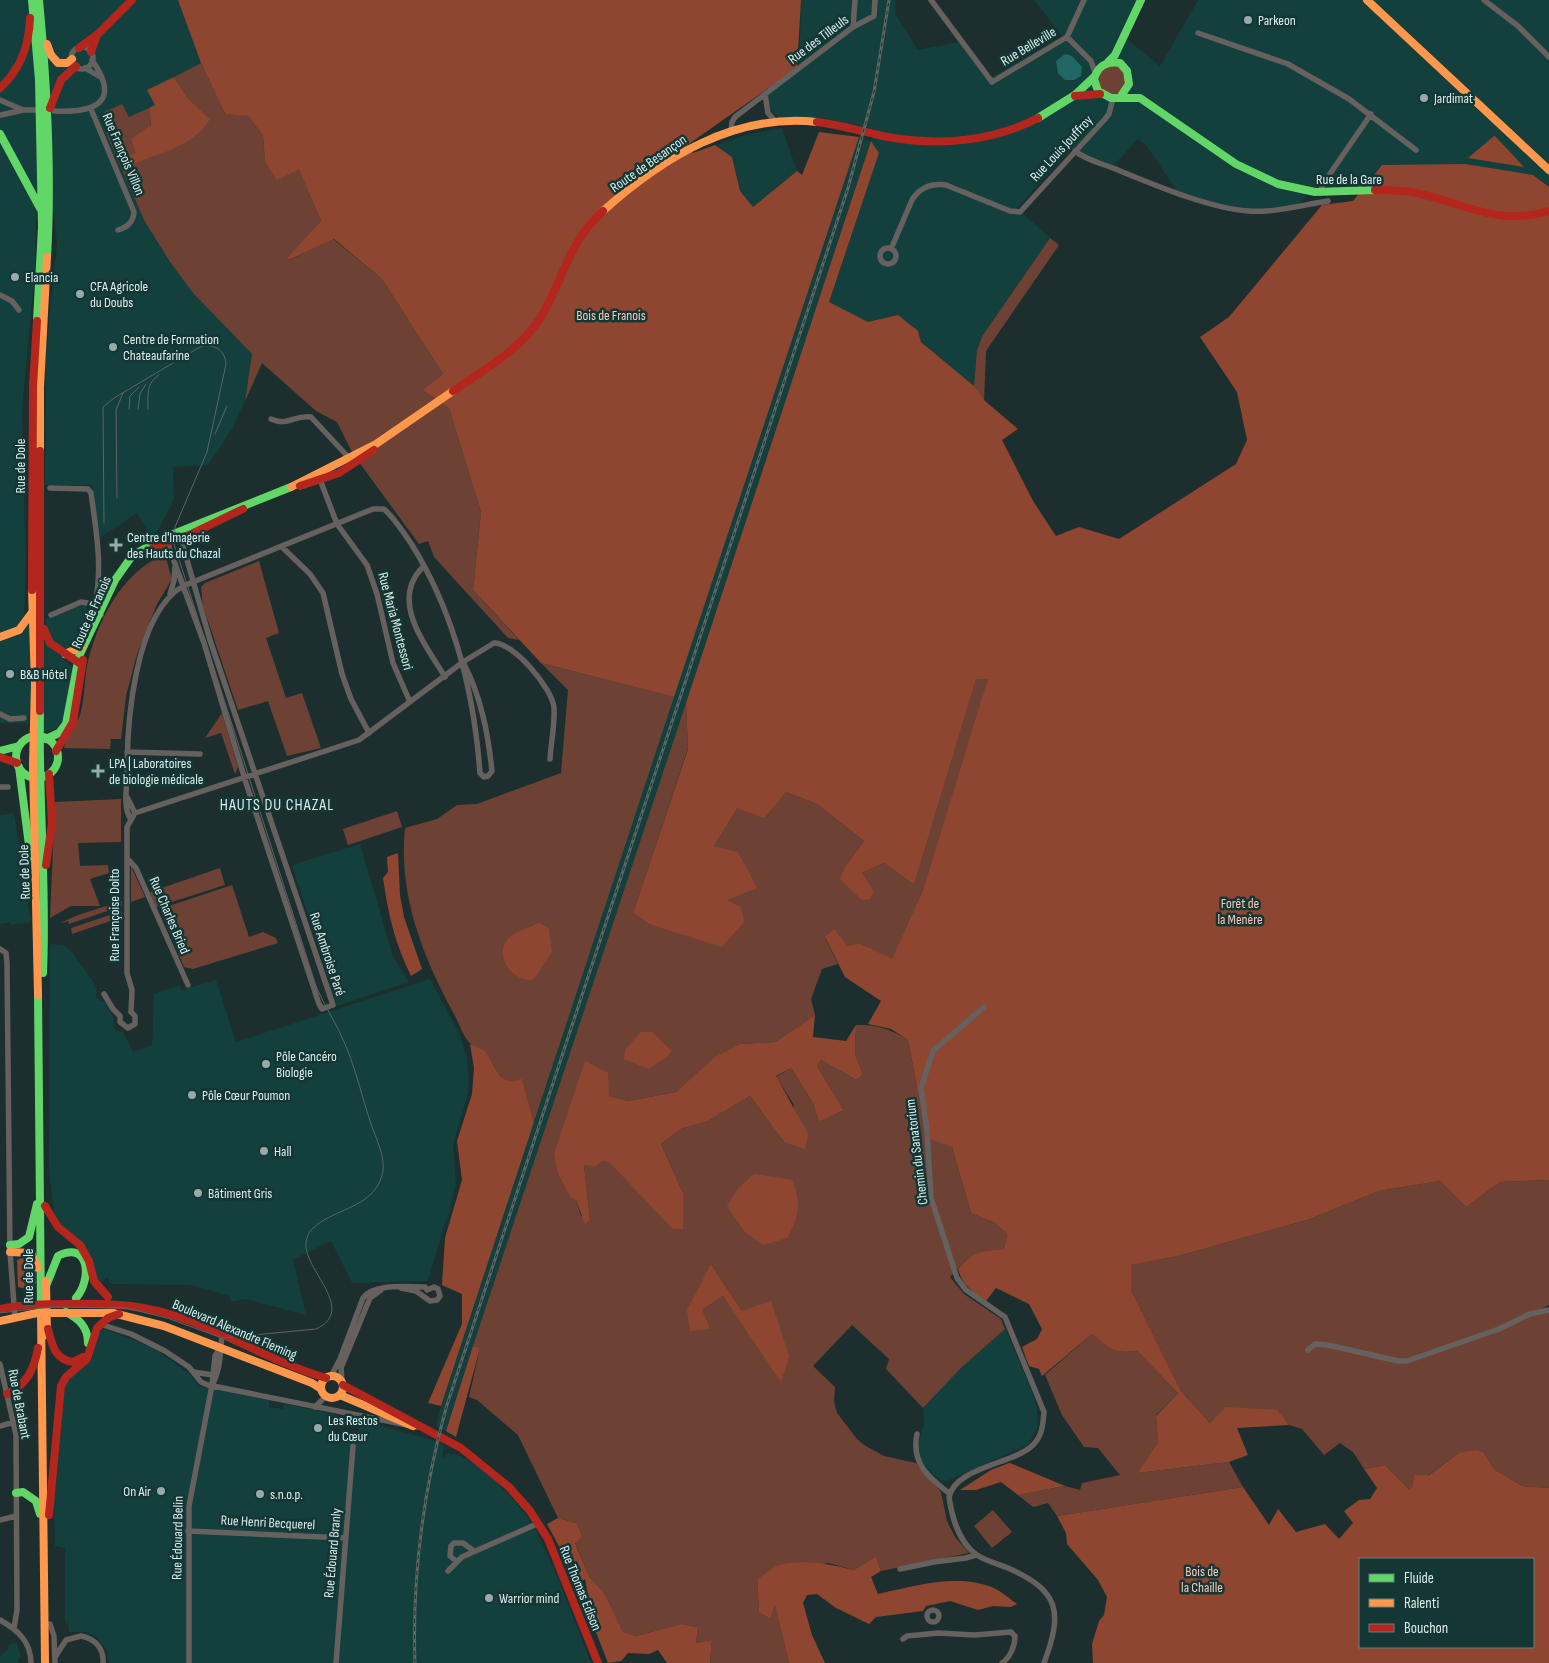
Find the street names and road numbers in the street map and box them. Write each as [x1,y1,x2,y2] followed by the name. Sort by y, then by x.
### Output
[785,11,852,68] street label: Rue des Tilleuls
[997,23,1059,70] street label: Rue Belleville
[99,110,149,198] street label: Rue François Villon
[1026,111,1097,185] street label: Rue Louis Jouffroy
[607,131,690,196] street label: Route de Besançon
[1316,171,1382,188] street label: Rue de la Gare
[12,439,29,493] street label: Rue de Dole
[374,570,417,672] street label: Rue Maria Montessori
[68,573,115,651] street label: Route de Franois
[15,844,34,900] street label: Rue de Dole
[106,868,123,961] street label: Rue Françoise Dolto
[146,874,193,956] street label: Rue Charles Bried
[306,910,349,998] street label: Rue Ambroise Paré
[902,1098,931,1206] street label: Chemin du Sanatorium
[20,1249,37,1303] street label: Rue de Dole
[170,1296,300,1364] street label: Boulevard Alexandre Fleming
[4,1368,35,1440] street label: Rue de Brabant
[168,1496,187,1580] street label: Rue Édouard Belin
[320,1507,345,1599] street label: Rue Édouard Branly
[220,1512,316,1533] street label: Rue Henri Becquerel
[556,1543,605,1633] street label: Rue Thomas Edison

